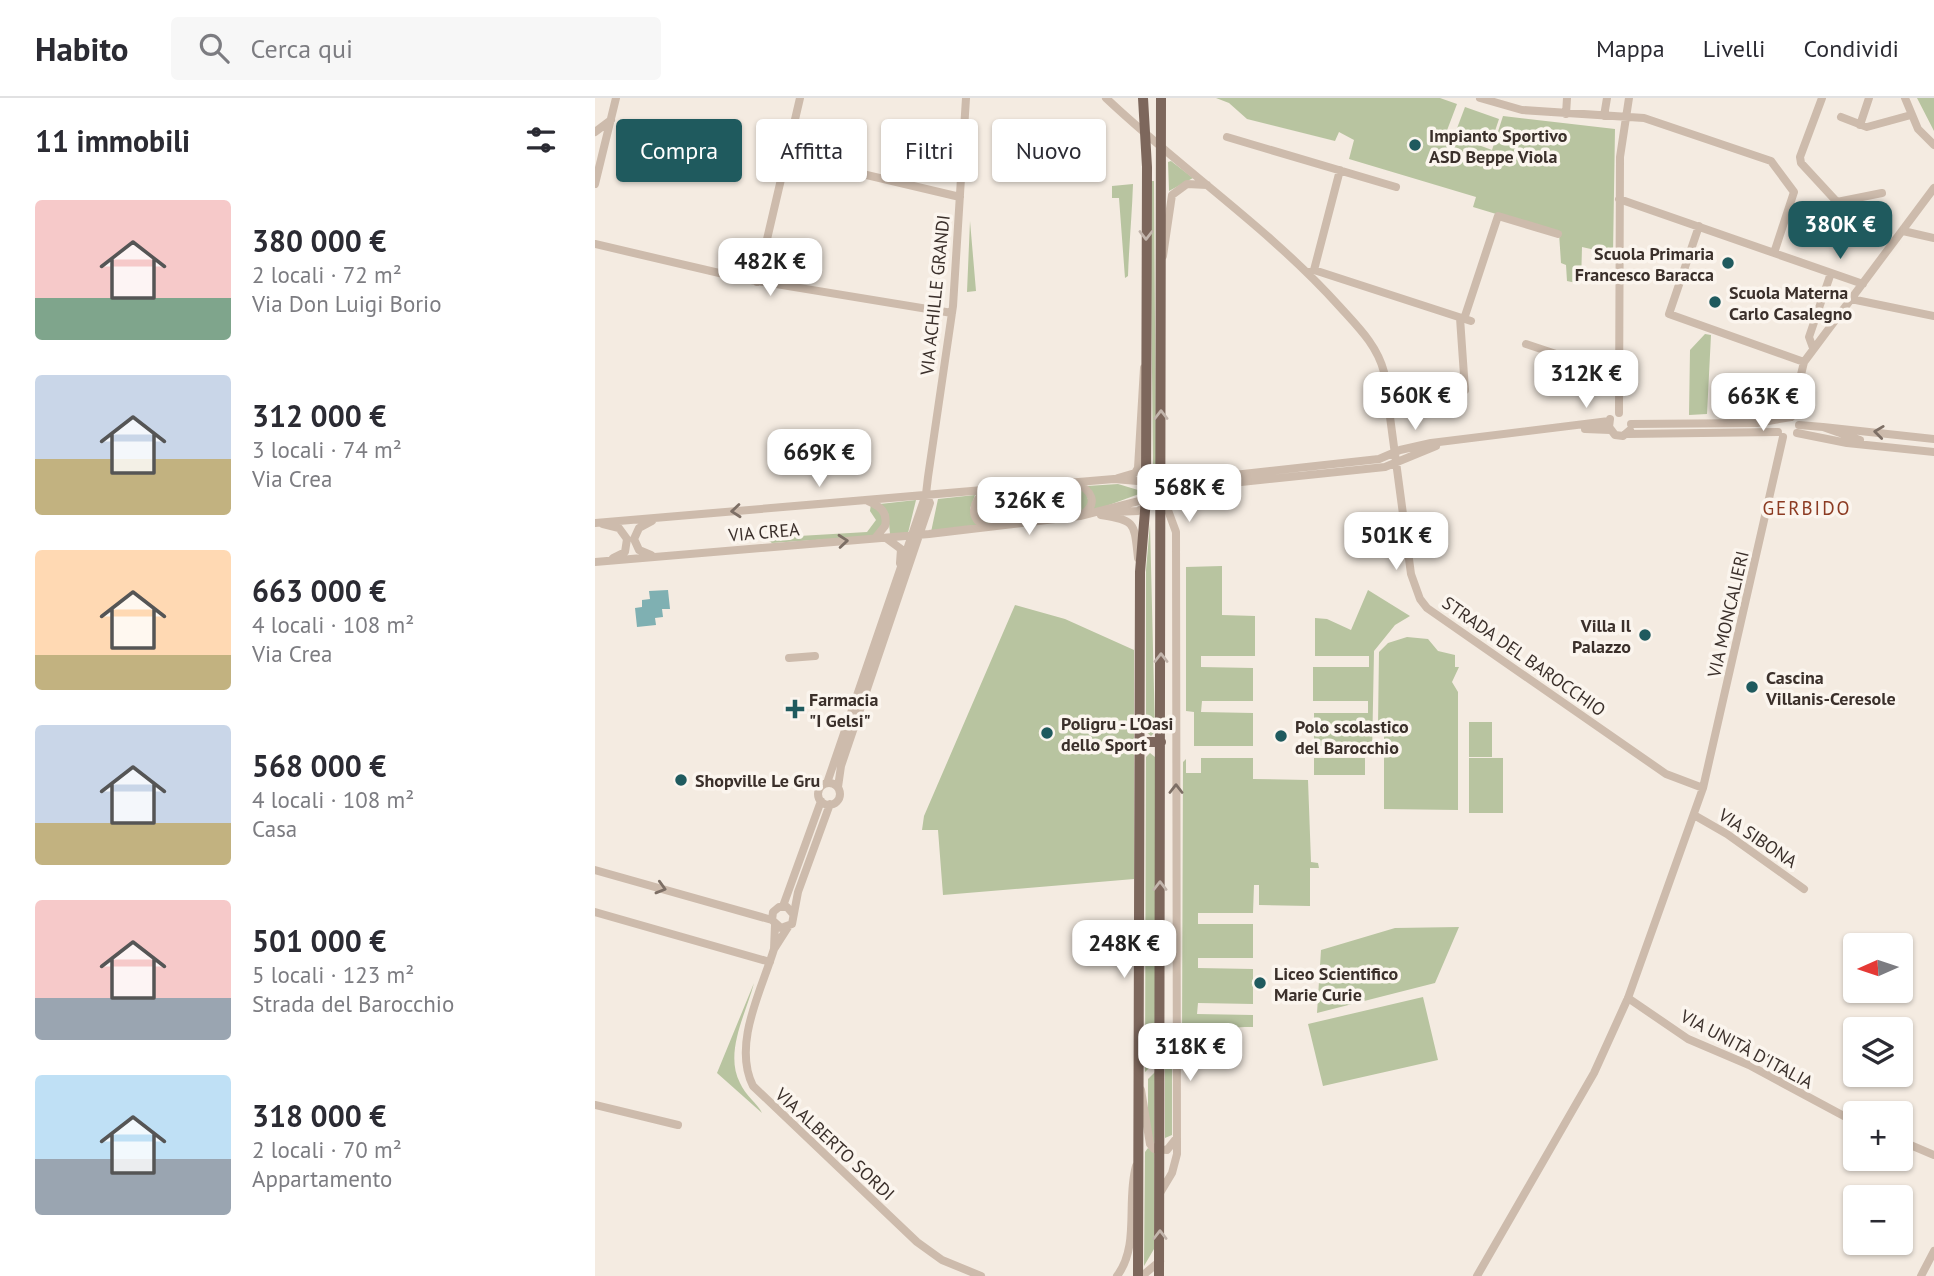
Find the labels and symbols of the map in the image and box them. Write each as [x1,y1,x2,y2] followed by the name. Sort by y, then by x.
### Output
[1429,124,1568,168] place label: Impianto Sportivo ASD Beppe Viola
[1407,137,1423,153] marker: Impianto Sportivo ASD Beppe Viola
[1783,202,1897,261] pin: 380K €
[915,214,955,377] street label: VIA ACHILLE GRANDI
[1138,230,1154,241] one-way arrow
[713,238,827,298] pin: 482K €
[1575,242,1714,286] place label: Scuola Primaria Francesco Baracca
[1720,255,1736,271] marker: Scuola Primaria Francesco Baracca
[1729,281,1853,325] place label: Scuola Materna Carlo Casalegno
[1707,294,1723,310] marker: Scuola Materna Carlo Casalegno
[1529,350,1643,410] pin: 312K €
[1358,372,1472,432] pin: 560K €
[1706,374,1820,433] pin: 663K €
[1153,409,1169,419] one-way arrow
[1873,425,1884,440] one-way arrow
[762,430,876,489] pin: 669K €
[1132,464,1246,524] pin: 568K €
[972,478,1086,537] pin: 326K €
[1762,496,1852,520] district label: GERBIDO
[731,503,742,518] one-way arrow
[1339,512,1453,572] pin: 501K €
[727,517,801,547] street label: VIA CREA
[838,534,849,549] one-way arrow
[1702,548,1754,680] street label: VIA MONCALIERI
[1438,591,1610,721] street label: STRADA DEL BAROCCHIO
[1572,614,1632,658] place label: Villa Il Palazzo
[1637,627,1653,643] marker: Villa Il Palazzo
[1153,653,1169,663] one-way arrow
[1765,666,1896,710] place label: Cascina Villanis-Ceresole
[1744,679,1760,695] marker: Cascina Villanis-Ceresole
[809,688,878,732] place label: Farmacia "I Gelsi"
[787,701,803,717] marker: Farmacia "I Gelsi"
[1061,712,1173,756] place label: Poligru - L'Oasi dello Sport
[1295,715,1409,759] place label: Polo scolastico del Barocchio
[1039,725,1055,741] marker: Poligru - L'Oasi dello Sport
[1273,728,1289,744] marker: Polo scolastico del Barocchio
[695,769,820,792] place label: Shopville Le Gru
[673,772,689,788] marker: Shopville Le Gru
[1168,784,1184,794] one-way arrow
[1713,803,1802,873] street label: VIA SIBONA
[654,880,666,895] one-way arrow
[1152,880,1168,891] one-way arrow
[1067,920,1181,980] pin: 248K €
[1843,933,1913,1003] north arrow
[1274,962,1399,1006] place label: Liceo Scientifico Marie Curie
[1252,975,1268,991] marker: Liceo Scientifico Marie Curie
[1676,1004,1818,1094] street label: VIA UNITÀ D'ITALIA
[1133,1024,1247,1083] pin: 318K €
[770,1082,900,1205] street label: VIA ALBERTO SORDI
[1152,1229,1168,1239] one-way arrow

